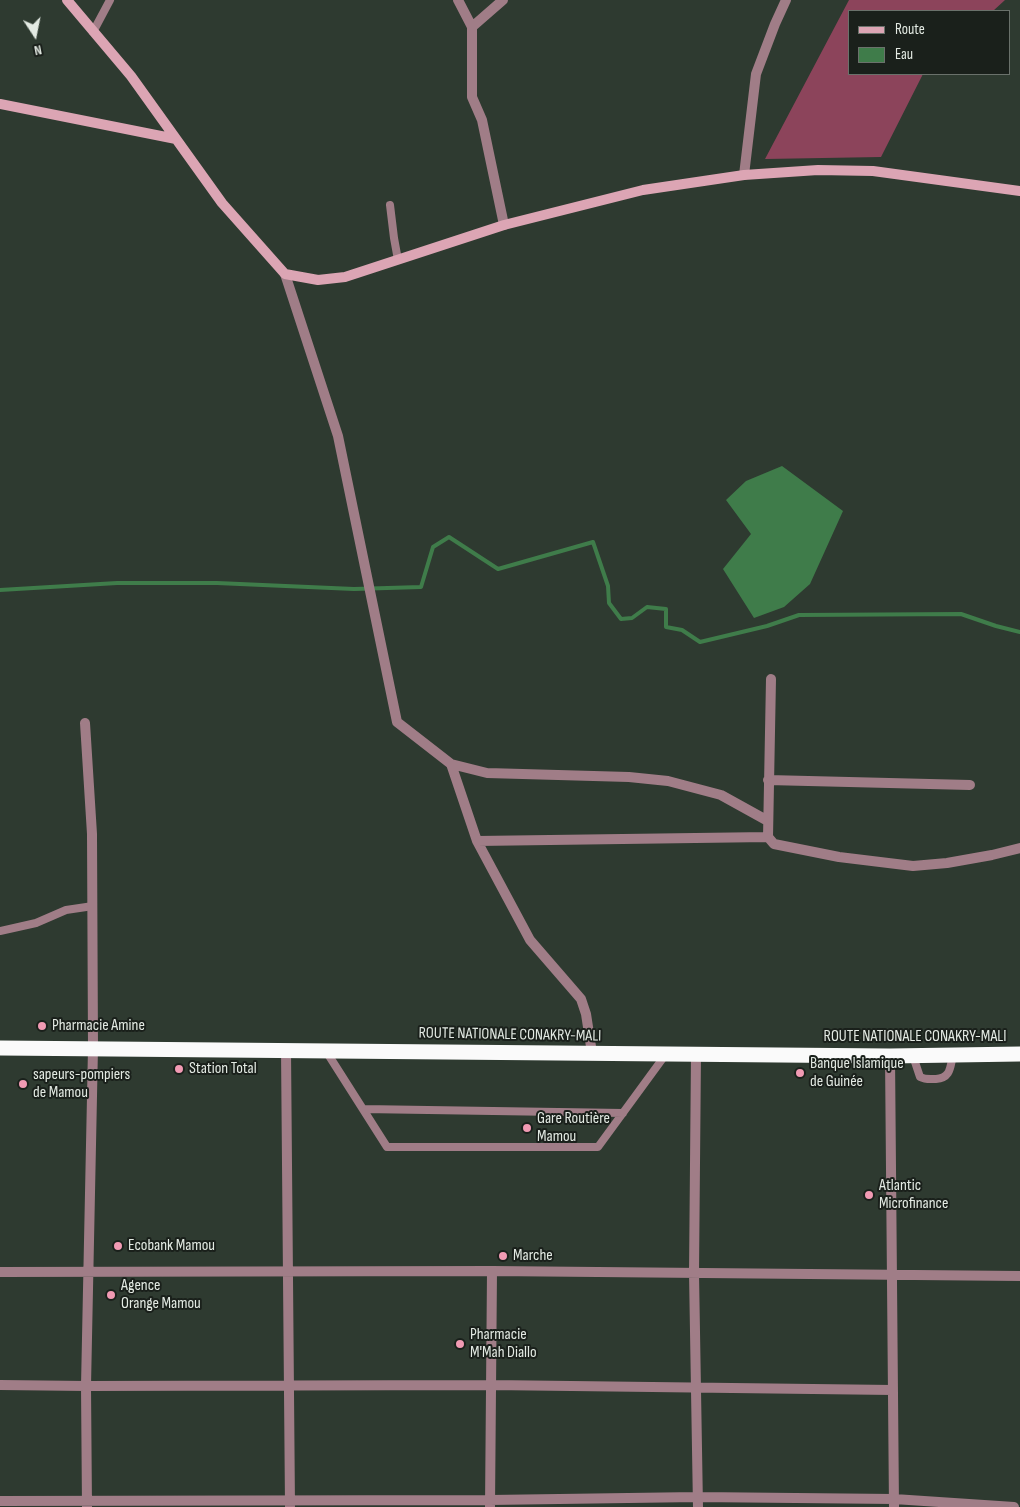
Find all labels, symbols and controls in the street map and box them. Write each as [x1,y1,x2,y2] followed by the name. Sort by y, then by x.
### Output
[10,10,60,60] north arrow
[848,10,1010,75] legend
[895,20,925,39] text: Route
[33,41,43,59] text: N
[895,45,913,64] text: Eau
[52,1016,145,1036] place label: Pharmacie Amine
[36,1020,48,1032] marker: Pharmacie Amine
[418,1024,602,1046] street label: ROUTE NATIONALE CONAKRY-MALI
[824,1027,1006,1047] street label: ROUTE NATIONALE CONAKRY-MALI
[810,1054,904,1092] place label: Banque Islamique de Guinée
[189,1059,257,1079] place label: Station Total
[173,1063,185,1075] marker: Station Total
[33,1065,130,1103] place label: sapeurs-pompiers de Mamou
[794,1067,806,1079] marker: Banque Islamique de Guinée
[17,1078,29,1090] marker: sapeurs-pompiers de Mamou
[537,1109,610,1147] place label: Gare Routière Mamou
[521,1122,533,1134] marker: Gare Routière Mamou
[879,1176,948,1214] place label: Atlantic Microfinance
[863,1189,875,1201] marker: Atlantic Microfinance
[128,1236,215,1256] place label: Ecobank Mamou
[112,1240,124,1252] marker: Ecobank Mamou
[513,1246,553,1266] place label: Marche
[497,1250,509,1262] marker: Marche
[121,1276,201,1314] place label: Agence Orange Mamou
[105,1289,117,1301] marker: Agence Orange Mamou
[470,1325,537,1363] place label: Pharmacie M'Mah Diallo
[454,1338,466,1350] marker: Pharmacie M'Mah Diallo

